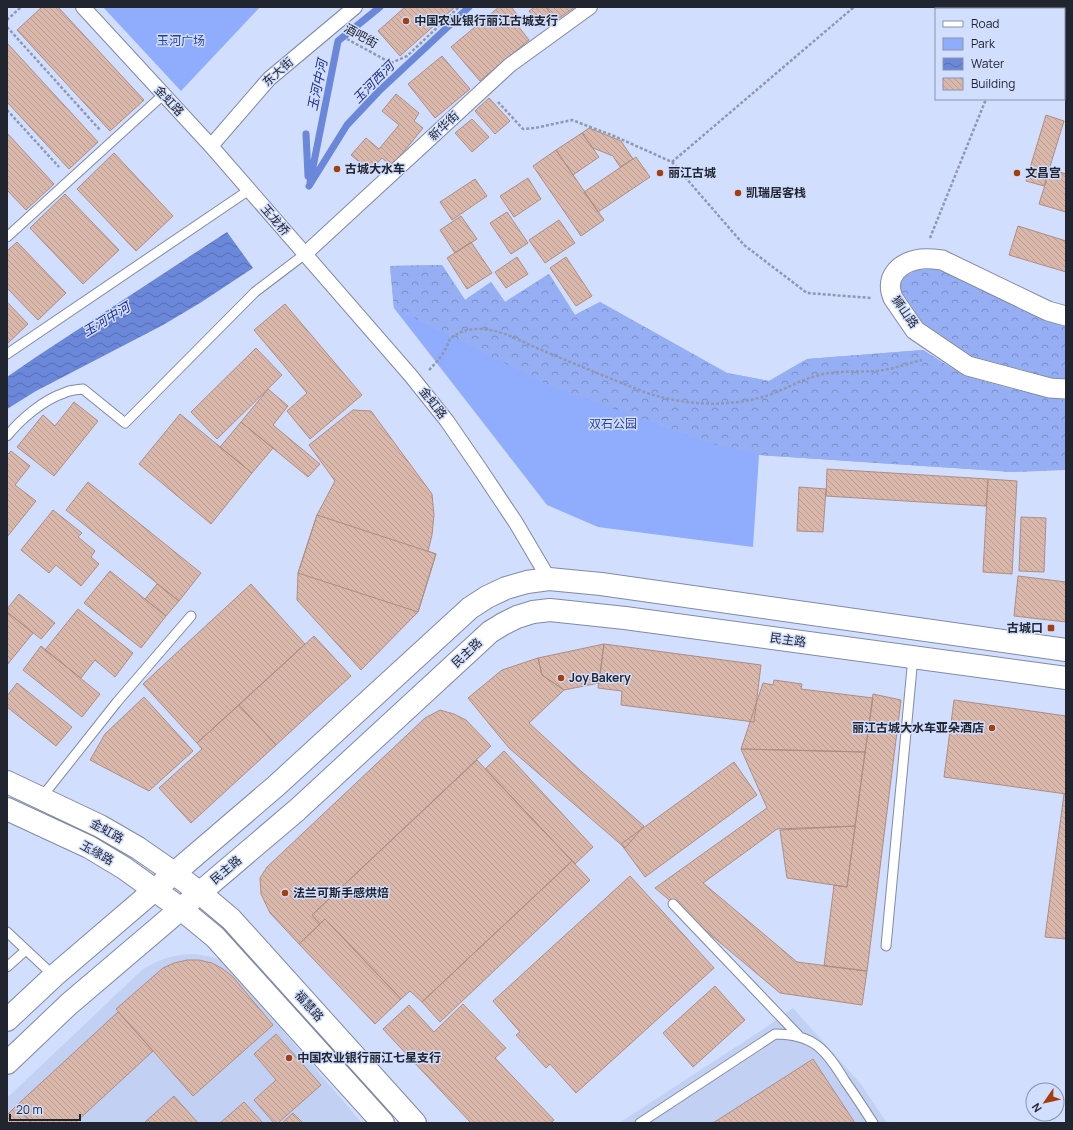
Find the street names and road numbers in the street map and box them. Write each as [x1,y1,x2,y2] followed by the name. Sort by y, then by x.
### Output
[341,19,381,52] street label: 酒吧街
[259,53,297,90] street label: 东大街
[151,82,188,120] street label: 金虹路
[425,107,463,144] street label: 新华街
[257,201,294,239] street label: 玉龙桥
[888,292,923,331] street label: 狮山路
[416,383,451,422] street label: 金虹路
[769,629,807,650] street label: 民主路
[448,634,486,671] street label: 民主路
[87,814,127,847] street label: 金虹路
[77,836,117,869] street label: 玉缘路
[206,852,245,888] street label: 民主路
[291,987,328,1025] street label: 福慧路

